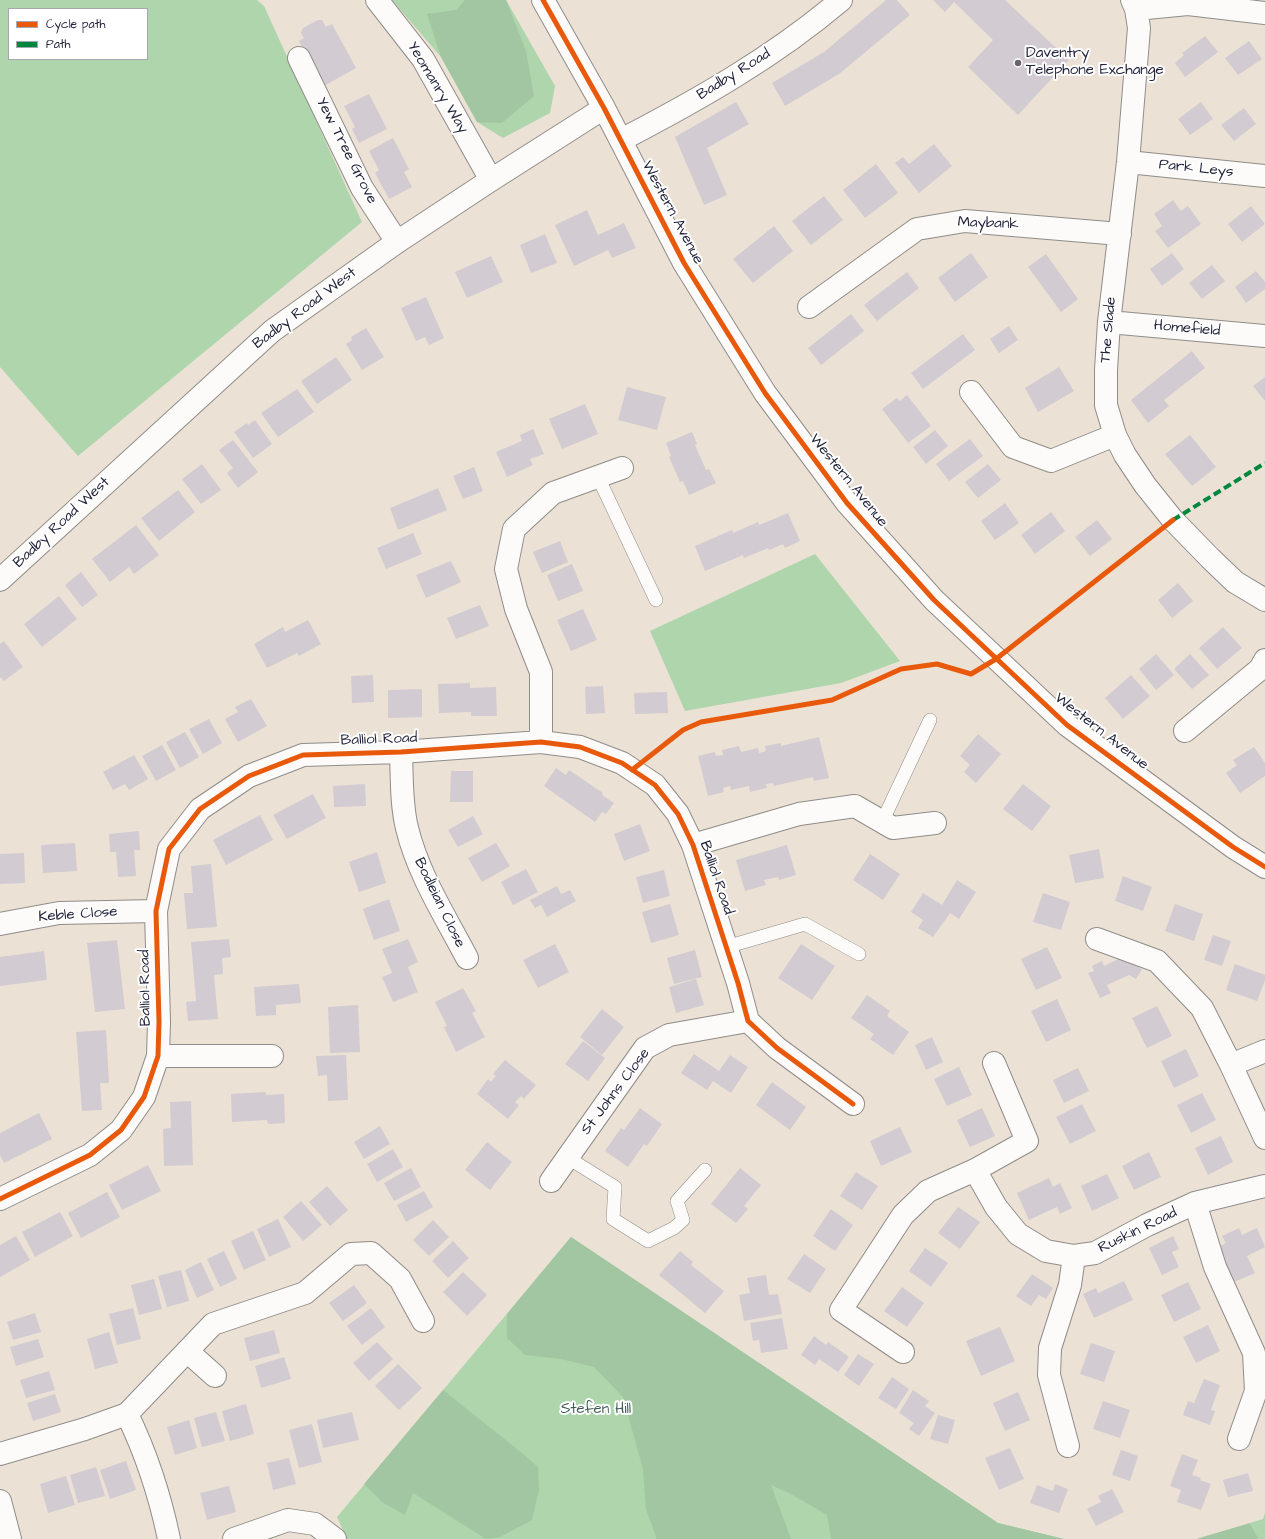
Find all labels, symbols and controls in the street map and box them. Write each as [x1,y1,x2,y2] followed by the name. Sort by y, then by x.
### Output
[8,8,148,60] legend
[46,16,105,33] text: Cycle path
[46,36,71,53] text: Path
[403,39,471,137] street label: Yeomanry Way
[694,45,774,105] street label: Badby Road
[1026,45,1164,80] place label: Daventry Telephone Exchange
[1013,58,1023,68] marker: Daventry Telephone Exchange
[311,95,381,207] street label: Yew Tree Grove
[1158,156,1234,182] street label: Park Leys
[637,158,707,268] street label: Western Avenue
[957,214,1019,234] street label: Maybank
[250,264,360,354] street label: Badby Road West
[1097,296,1121,364] street label: The Slade
[1153,317,1221,341] street label: Homefield
[805,431,891,531] street label: Western Avenue
[10,474,114,572] street label: Badby Road West
[1050,690,1152,774] street label: Western Avenue
[340,730,418,750] street label: Balliol Road
[695,839,737,917] street label: Balliol Road
[409,855,469,951] street label: Bodleian Close
[38,903,118,927] street label: Keble Close
[136,950,156,1026] street label: Balliol Road
[578,1045,654,1139] street label: St Johns Close
[1096,1204,1180,1258] street label: Ruskin Road
[561,1401,631,1419] park label: Stefen Hill

